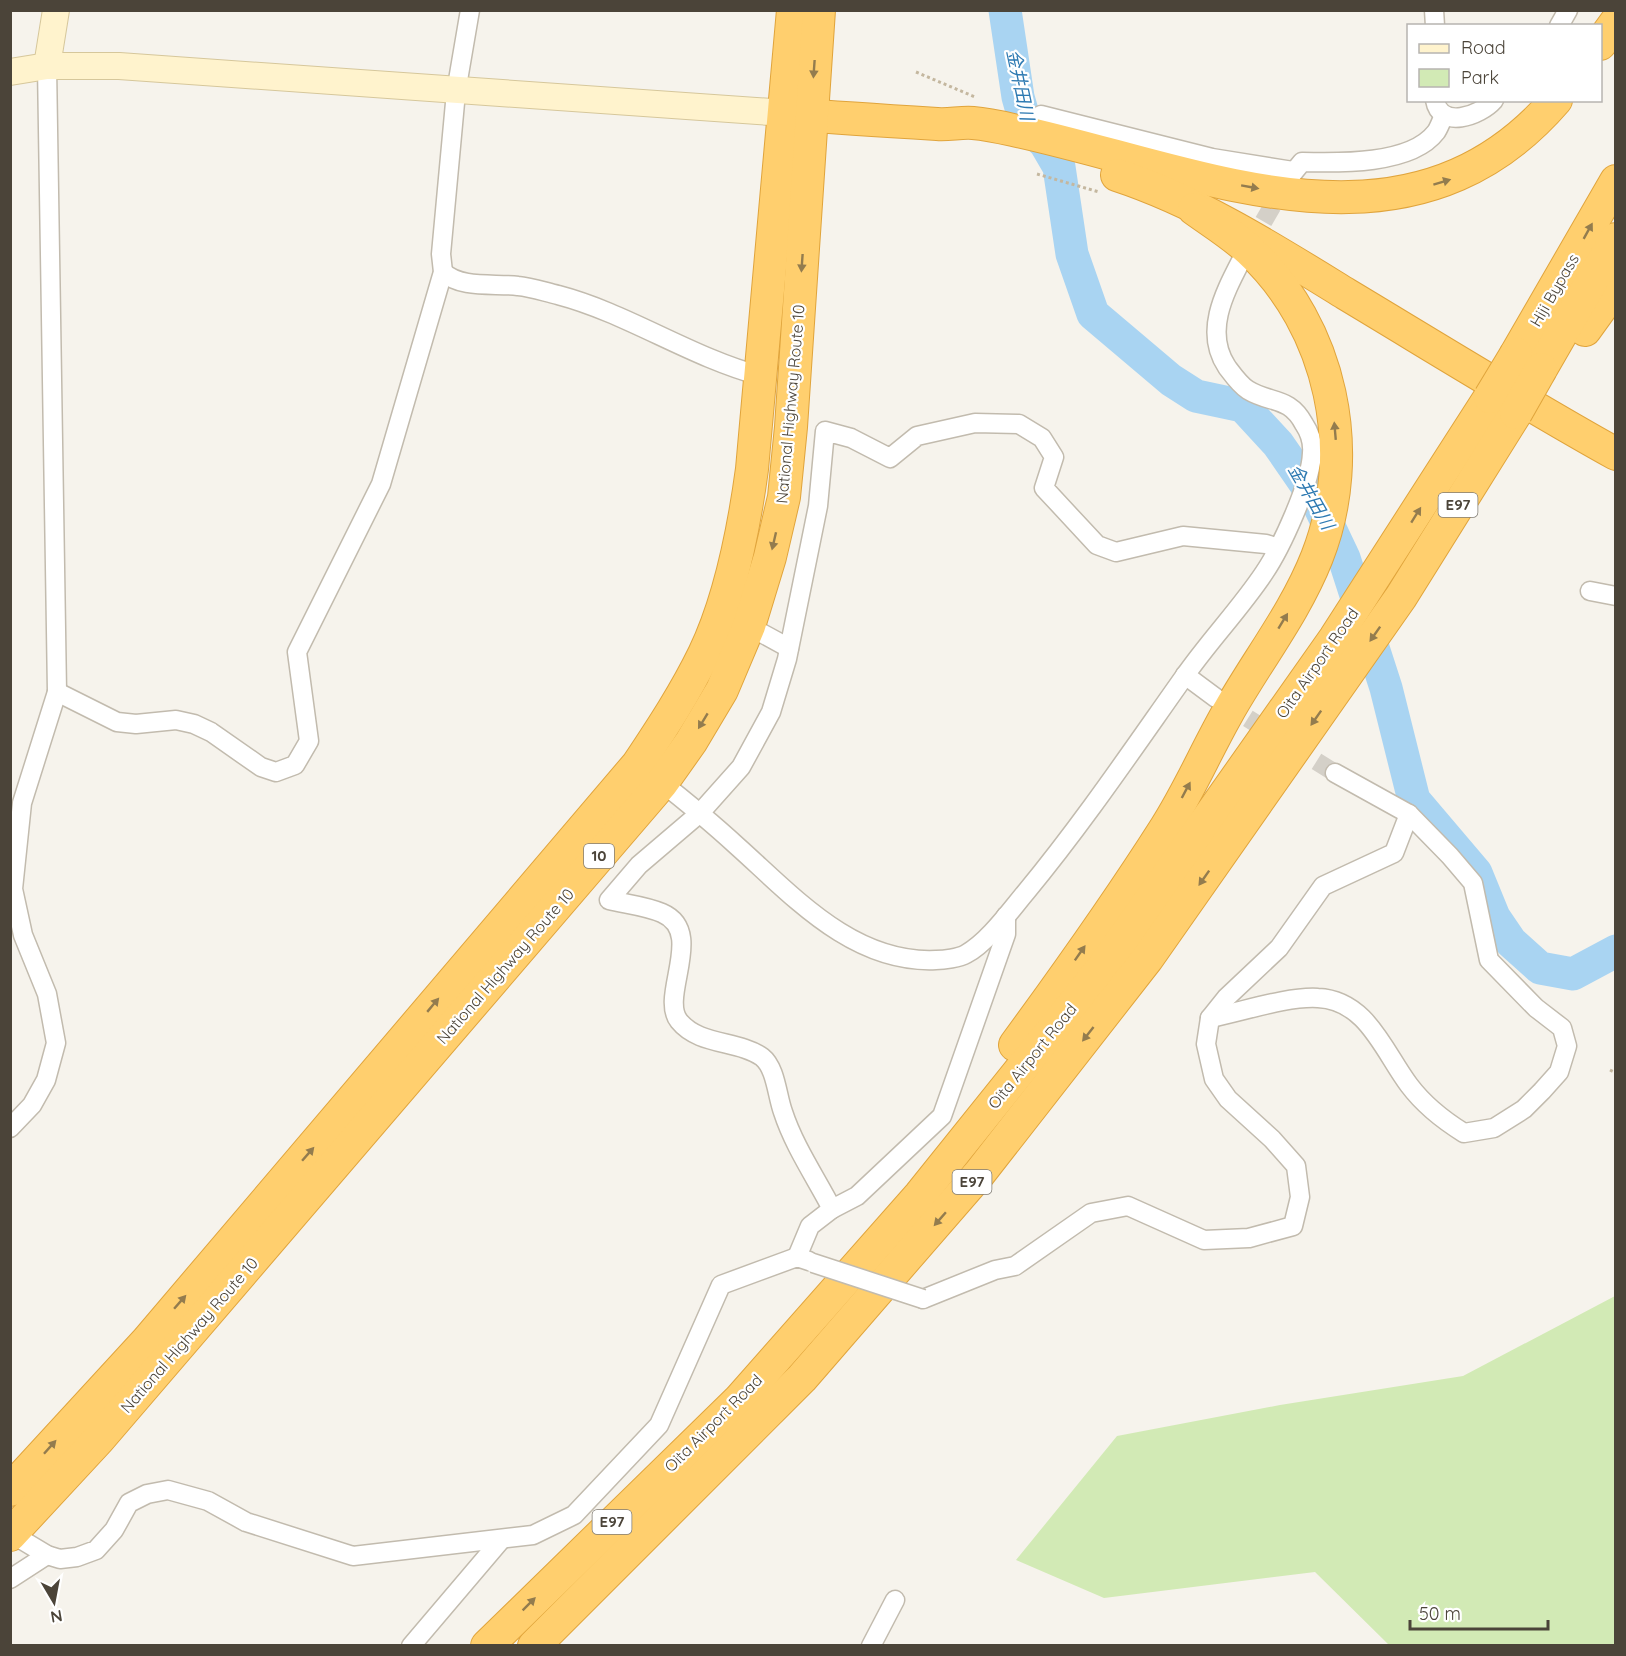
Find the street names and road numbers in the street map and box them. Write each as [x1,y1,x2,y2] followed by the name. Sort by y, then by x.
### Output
[1525,250,1583,330] street label: Hiji Bypass
[771,304,809,504] street label: National Highway Route 10
[1438,493,1478,517] road number: E97
[1271,604,1363,722] street label: Oita Airport Road
[584,844,614,868] road number: 10
[432,884,578,1048] street label: National Highway Route 10
[983,999,1081,1113] street label: Oita Airport Road
[952,1170,992,1194] road number: E97
[116,1253,262,1417] street label: National Highway Route 10
[660,1370,766,1476] street label: Oita Airport Road
[592,1510,632,1534] road number: E97

